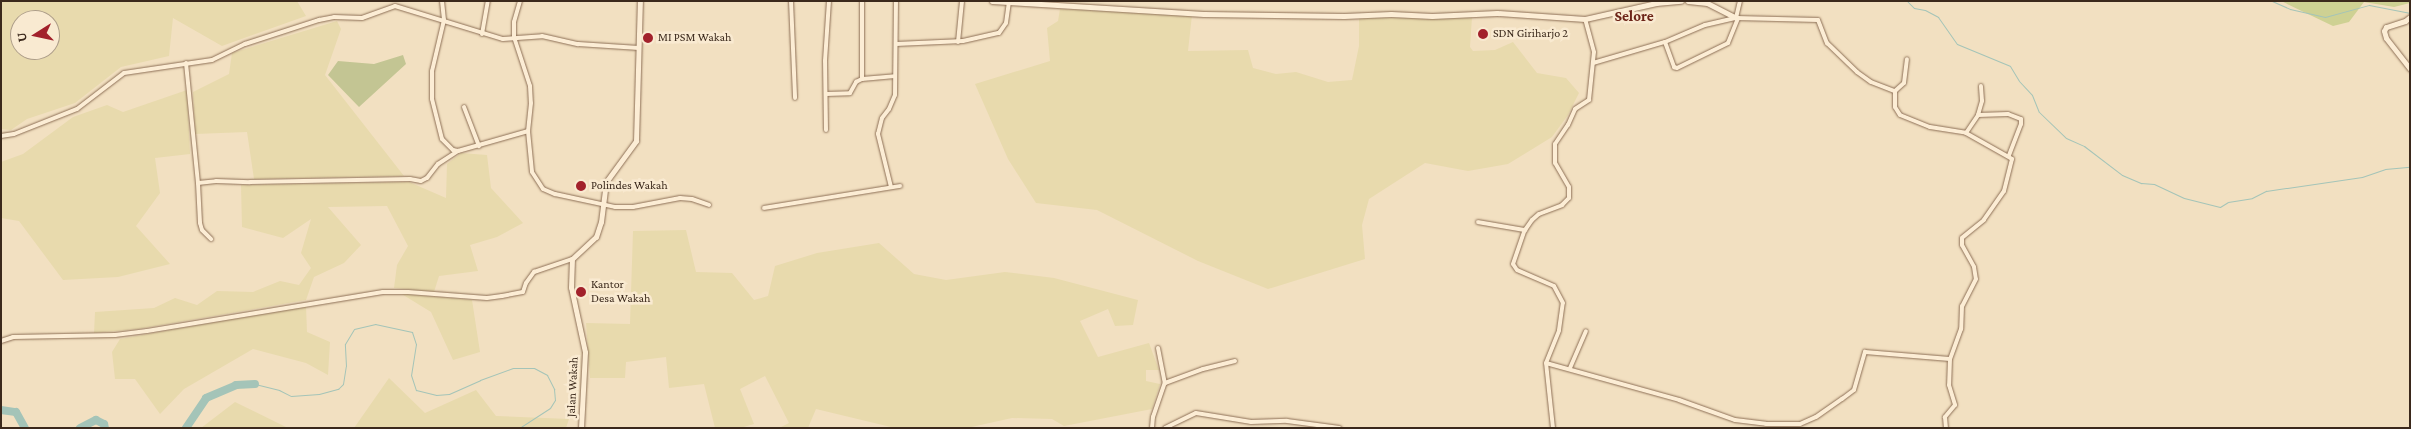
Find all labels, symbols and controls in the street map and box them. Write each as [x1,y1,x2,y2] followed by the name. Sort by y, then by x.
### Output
[1614,8,1654,26] district label: Selore
[10,10,60,60] north arrow
[1493,27,1568,41] place label: SDN Giriharjo 2
[1477,28,1489,40] marker: SDN Giriharjo 2
[13,31,30,44] text: U
[658,31,731,45] place label: MI PSM Wakah
[642,32,654,44] marker: MI PSM Wakah
[591,179,668,193] place label: Polindes Wakah
[575,180,587,192] marker: Polindes Wakah
[591,278,650,306] place label: Kantor Desa Wakah
[575,286,587,298] marker: Kantor Desa Wakah
[564,357,582,417] street label: Jalan Wakah

